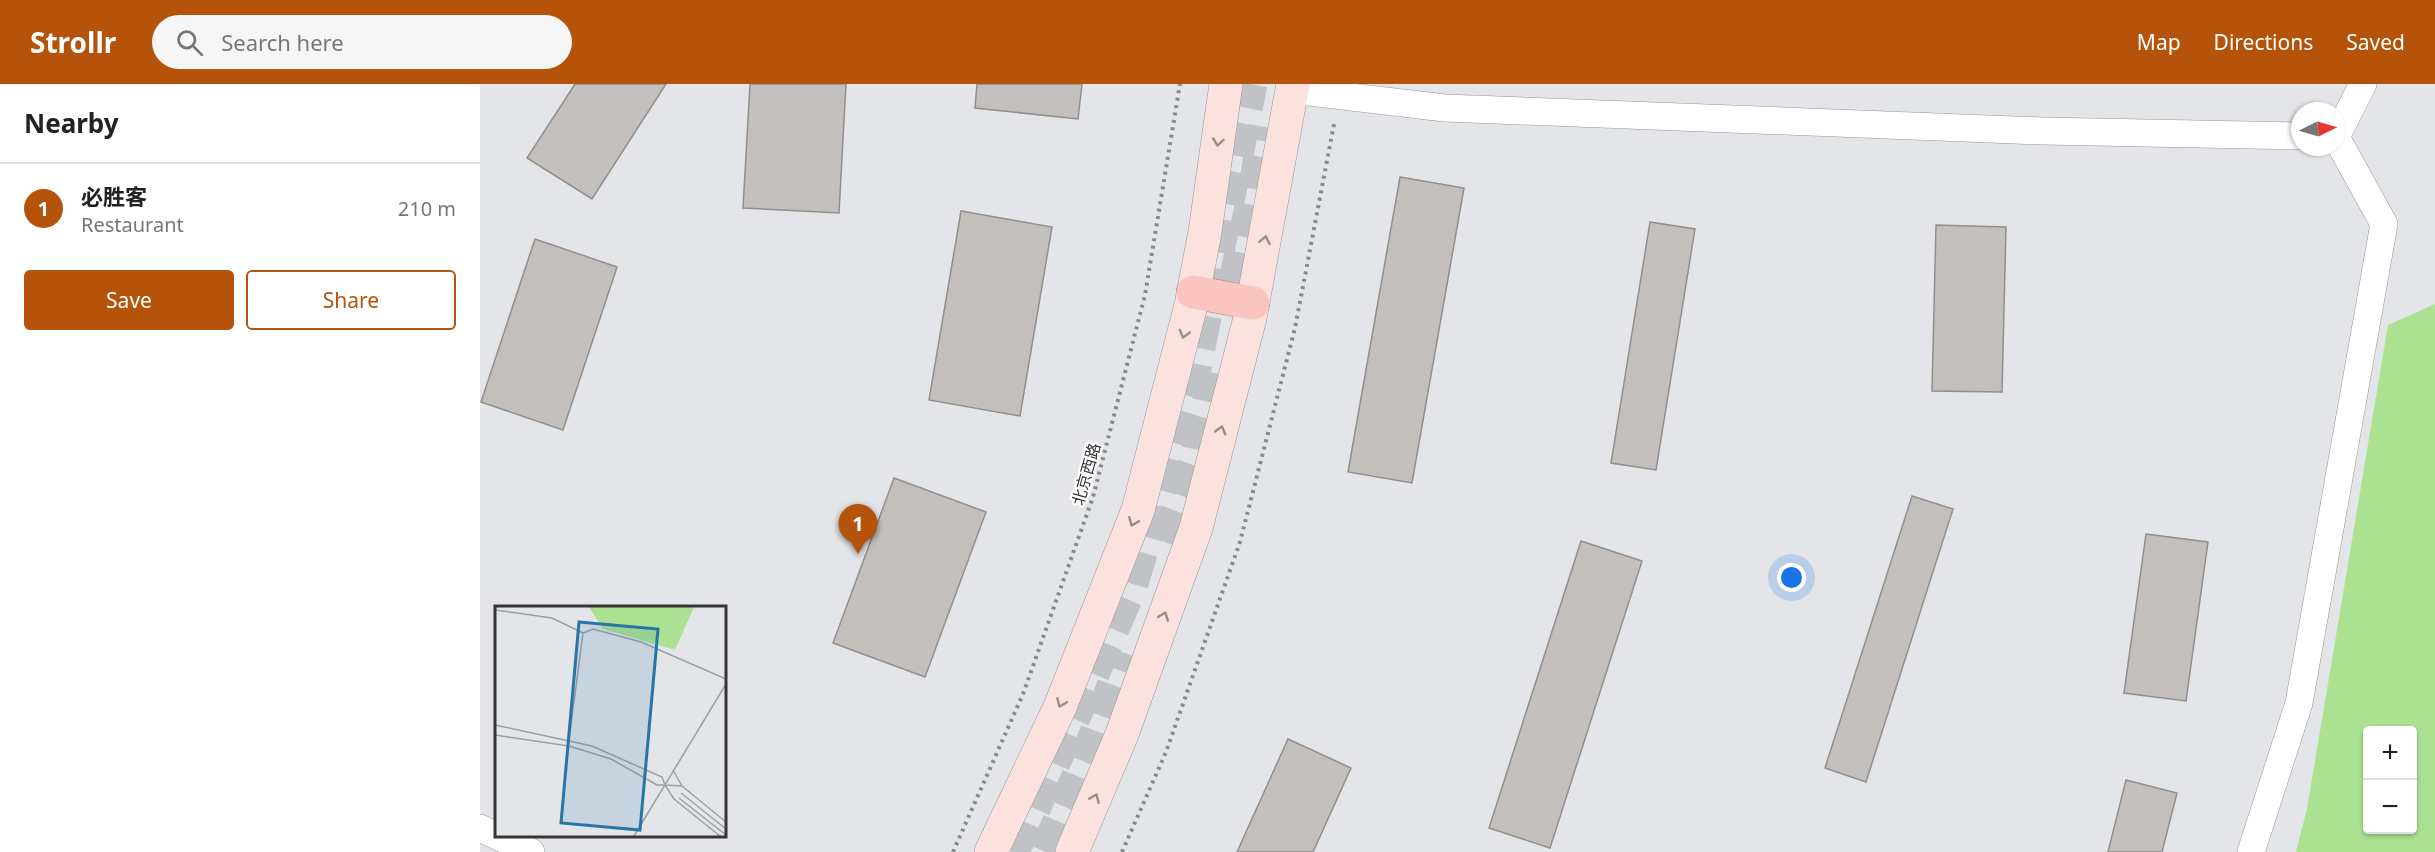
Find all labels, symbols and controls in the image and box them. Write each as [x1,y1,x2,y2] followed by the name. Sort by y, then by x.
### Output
[152,15,572,69] search box
[30,23,116,61] text: Strollr
[173,26,206,59] icon: search
[221,27,344,57] text: Search here
[2137,28,2181,56] text: Map
[2214,28,2313,56] text: Directions
[2346,28,2405,56] text: Saved
[2291,102,2345,156] north arrow
[24,105,119,141] text: Nearby
[1212,137,1225,147] one-way arrow
[81,181,147,211] text: 必胜客
[38,195,49,222] text: 1
[398,195,456,222] text: 210 m
[81,211,184,238] text: Restaurant
[1258,235,1271,245] one-way arrow
[24,270,234,330] button: Save
[246,270,456,330] button: Share
[1178,329,1191,339] one-way arrow
[1214,425,1227,435] one-way arrow
[1067,440,1105,508] street label: 北京西路
[838,504,878,554] pin: 1
[1128,516,1140,527] one-way arrow
[1777,563,1806,592] your location
[495,606,726,837] inset map
[1157,611,1170,622] one-way arrow
[1056,697,1068,708] one-way arrow
[2363,726,2417,834] map controls
[2363,726,2417,780] button: +
[2363,780,2417,834] button: −
[1088,793,1100,804] one-way arrow

